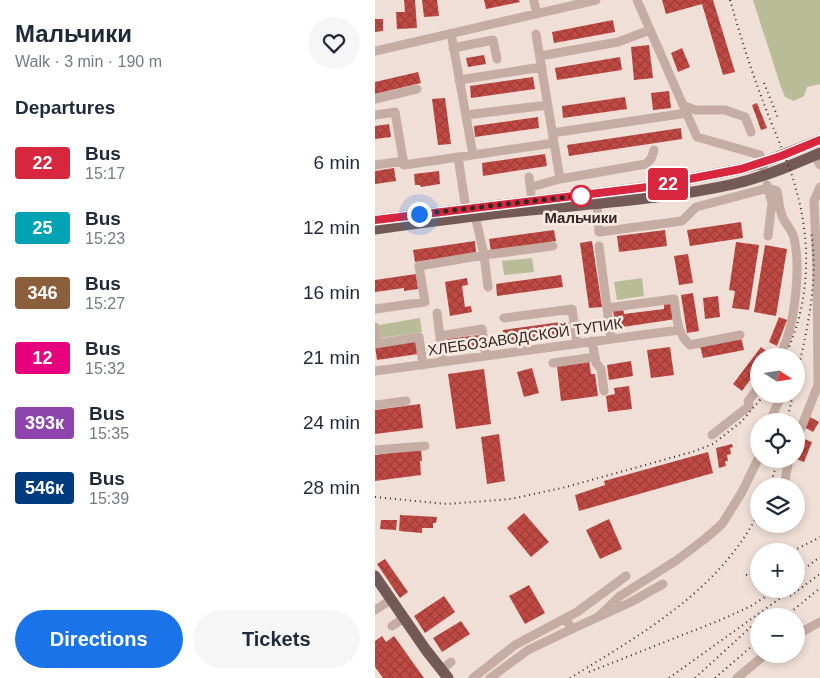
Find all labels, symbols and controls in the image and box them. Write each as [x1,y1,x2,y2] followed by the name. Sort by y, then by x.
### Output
[308,17,360,69] button: heart
[15,20,132,47] text: Мальчики
[15,53,162,70] text: Walk · 3 min · 190 m
[15,97,115,118] text: Departures
[85,143,121,164] text: Bus
[314,152,360,173] text: 6 min
[32,153,53,173] text: 22
[85,165,125,182] text: 15:17
[645,168,691,200] line badge: 22
[658,174,678,194] text: 22
[570,185,592,207] marker: Мальчики
[407,202,432,227] your location
[85,208,121,229] text: Bus
[544,209,618,226] place label: Мальчики
[303,217,360,238] text: 12 min
[32,218,53,238] text: 25
[85,230,125,247] text: 15:23
[85,273,121,294] text: Bus
[303,282,360,303] text: 16 min
[27,283,58,303] text: 346
[85,295,125,312] text: 15:27
[427,314,624,359] street label: ХЛЕБОЗАВОДСКОЙ ТУПИК
[85,338,121,359] text: Bus
[303,347,360,368] text: 21 min
[32,348,53,368] text: 12
[750,348,805,402] north arrow
[750,348,805,663] map controls
[85,360,125,377] text: 15:32
[89,403,125,424] text: Bus
[303,412,360,433] text: 24 min
[25,413,64,433] text: 393к
[750,413,805,468] button: locate
[89,425,129,442] text: 15:35
[89,468,125,489] text: Bus
[303,477,360,498] text: 28 min
[25,478,64,498] text: 546к
[750,478,805,533] button: layers
[89,490,129,507] text: 15:39
[750,543,805,598] button: +
[750,608,805,663] button: −
[15,610,183,668] button: Directions
[193,610,360,668] button: Tickets

